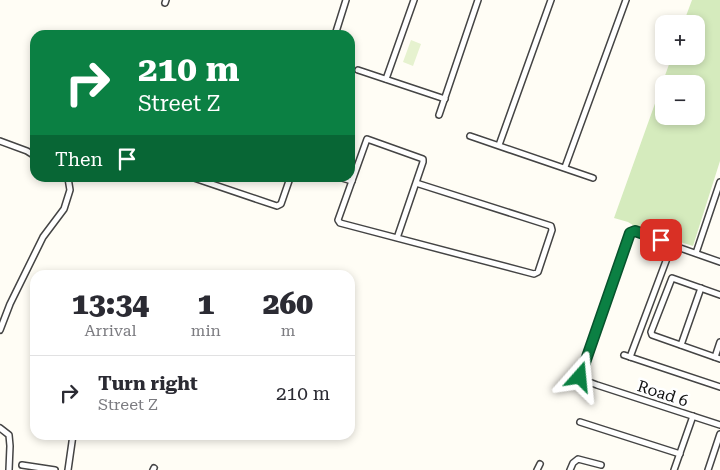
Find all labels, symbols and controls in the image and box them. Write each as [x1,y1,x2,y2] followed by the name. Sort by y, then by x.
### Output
[655,15,705,125] map controls
[655,15,705,65] button: +
[138,49,239,90] text: 210 m
[55,50,120,115] icon: right
[655,75,705,125] button: −
[138,91,220,116] text: Street Z
[113,145,141,173] icon: arrive
[55,148,103,171] text: Then
[640,219,682,261] pin
[647,226,675,254] icon: arrive
[72,286,149,321] text: 13:34
[197,286,214,321] text: 1
[263,286,313,321] text: 260
[84,321,136,340] text: Arrival
[191,321,221,340] text: min
[281,321,295,340] text: m
[553,350,605,402] position arrow
[98,372,198,395] text: Turn right
[635,376,691,411] street label: Road 6
[55,379,83,407] icon: right
[276,382,330,405] text: 210 m
[98,395,158,414] text: Street Z

